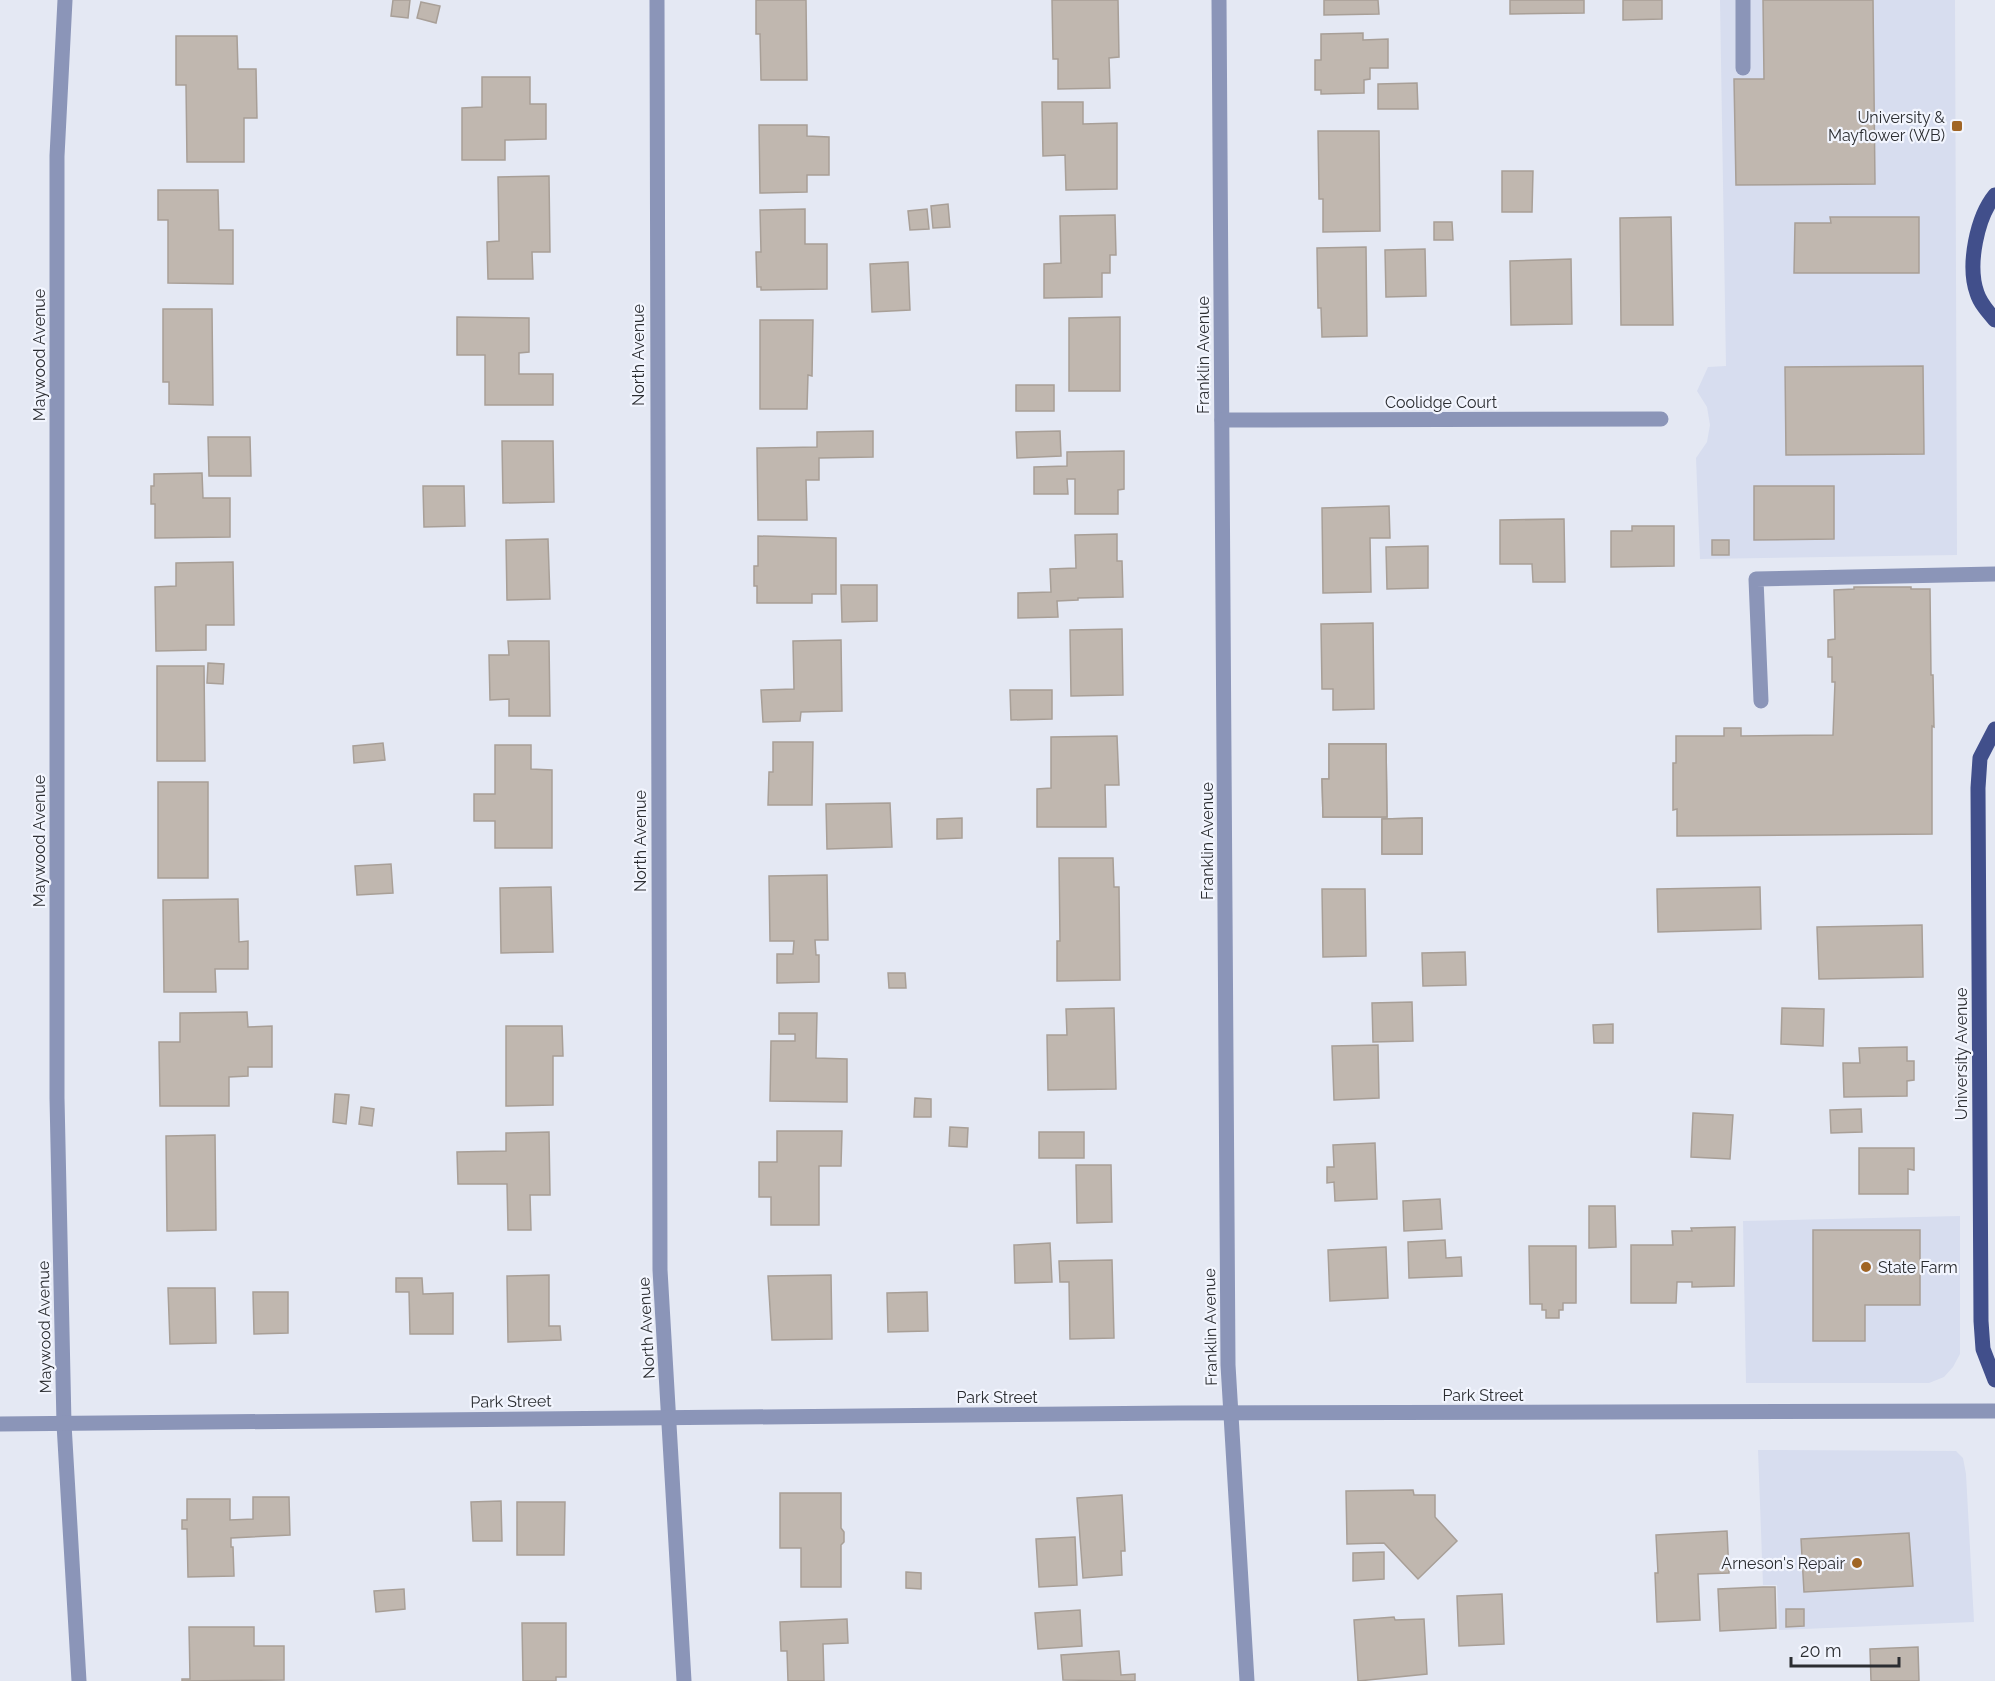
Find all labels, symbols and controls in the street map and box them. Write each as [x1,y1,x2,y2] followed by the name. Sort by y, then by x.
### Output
[1828,108,1945,145] place label: University & Mayflower (WB)
[1950,119,1964,133] marker: University & Mayflower (WB)
[30,289,49,421] street label: Maywood Avenue
[1194,296,1213,414] street label: Franklin Avenue
[629,304,648,406] street label: North Avenue
[1385,393,1498,412] street label: Coolidge Court
[30,775,49,907] street label: Maywood Avenue
[1198,782,1217,900] street label: Franklin Avenue
[631,790,650,892] street label: North Avenue
[1952,988,1971,1120] street label: University Avenue
[1878,1258,1958,1277] place label: State Farm
[1859,1260,1873,1274] marker: State Farm
[34,1261,55,1393] street label: Maywood Avenue
[1200,1268,1221,1386] street label: Franklin Avenue
[634,1277,659,1379] street label: North Avenue
[1442,1386,1524,1405] street label: Park Street
[956,1388,1038,1407] street label: Park Street
[470,1391,552,1412] street label: Park Street
[1721,1554,1845,1573] place label: Arneson's Repair
[1850,1556,1864,1570] marker: Arneson's Repair
[1791,1630,1899,1668] scale bar
[1800,1640,1842,1661] text: 20 m

